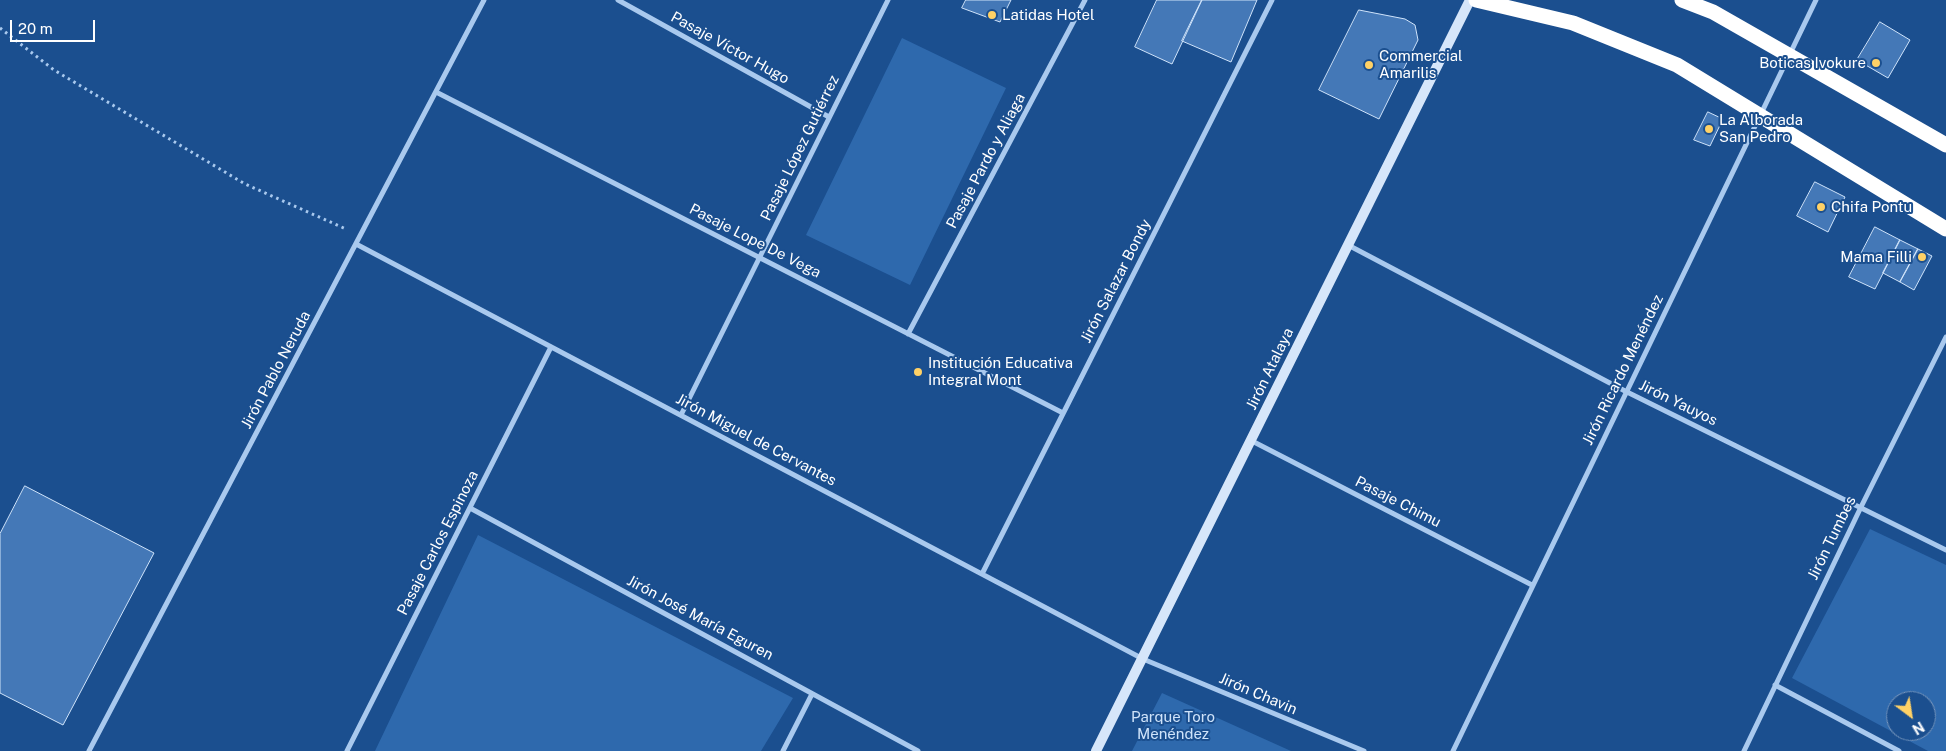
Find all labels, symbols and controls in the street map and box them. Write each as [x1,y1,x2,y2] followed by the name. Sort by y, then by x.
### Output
[1002,6,1095,24] place label: Latidas Hotel
[668,8,792,88] street label: Pasaje Víctor Hugo
[986,9,998,21] marker: Latidas Hotel
[12,10,98,42] scale bar
[18,20,53,37] text: 20 m
[1379,47,1463,82] place label: Commercial Amarilis
[1759,54,1866,72] place label: Boticas Ivokure
[1870,57,1882,69] marker: Boticas Ivokure
[1363,59,1375,71] marker: Commercial Amarilis
[757,72,843,224] street label: Pasaje López Gutiérrez
[943,90,1029,232] street label: Pasaje Pardo y Aliaga
[1719,111,1803,146] place label: La Alborada San Pedro
[1703,123,1715,135] marker: La Alborada San Pedro
[1831,198,1912,216] place label: Chifa Pontu
[686,200,824,282] street label: Pasaje Lope De Vega
[1815,201,1827,213] marker: Chifa Pontu
[1077,216,1155,346] street label: Jirón Salazar Bondy
[1840,248,1912,266] place label: Mama Filli
[1916,251,1928,263] marker: Mama Filli
[1579,292,1667,448] street label: Jirón Ricardo Menéndez
[237,308,315,432] street label: Jirón Pablo Neruda
[1242,325,1298,413] street label: Jirón Atalaya
[928,354,1073,389] place label: Institución Educativa Integral Mont
[912,366,924,378] marker: Institución Educativa Integral Mont
[1636,376,1720,430] street label: Jirón Yauyos
[673,390,839,490] street label: Jirón Miguel de Cervantes
[394,468,482,618] street label: Pasaje Carlos Espinoza
[1352,473,1444,531] street label: Pasaje Chimu
[1804,493,1860,583] street label: Jirón Tumbes
[624,572,776,664] street label: Jirón José María Eguren
[1216,669,1300,719] street label: Jirón Chavin
[1886,691,1936,741] north arrow
[1131,708,1215,743] park label: Parque Toro Menéndez
[1909,718,1927,738] text: N

